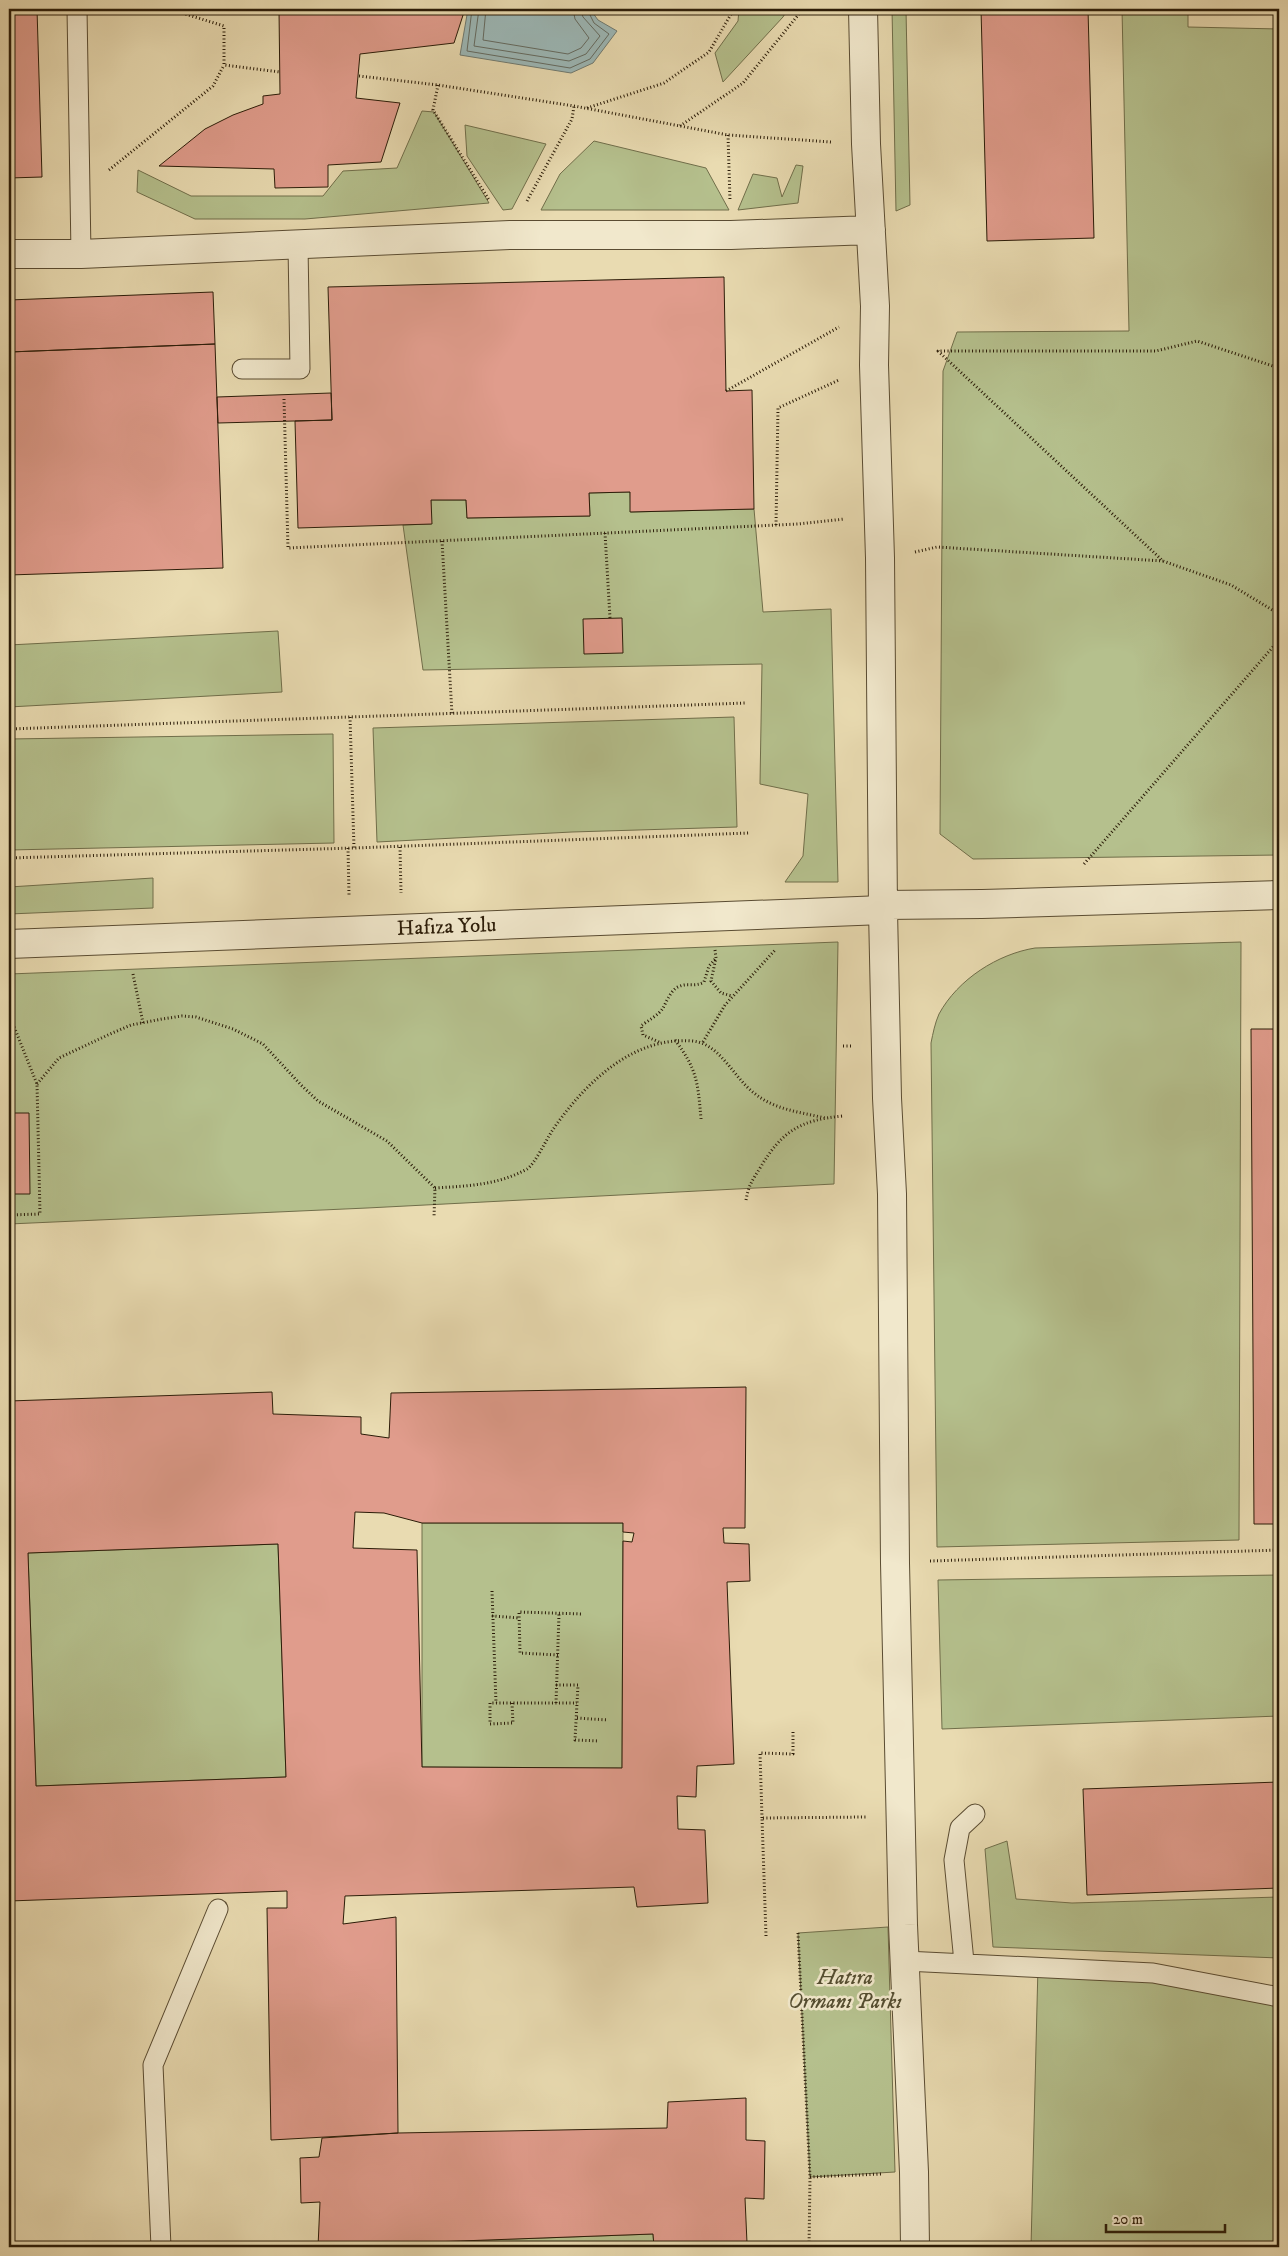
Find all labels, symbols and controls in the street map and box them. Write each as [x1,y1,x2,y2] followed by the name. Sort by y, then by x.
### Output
[396,912,497,942] street label: Hafıza Yolu
[788,1965,902,2015] park label: Hatıra Ormanı Parkı
[1106,2201,1224,2233] scale bar
[1113,2210,1143,2229] text: 20 m

